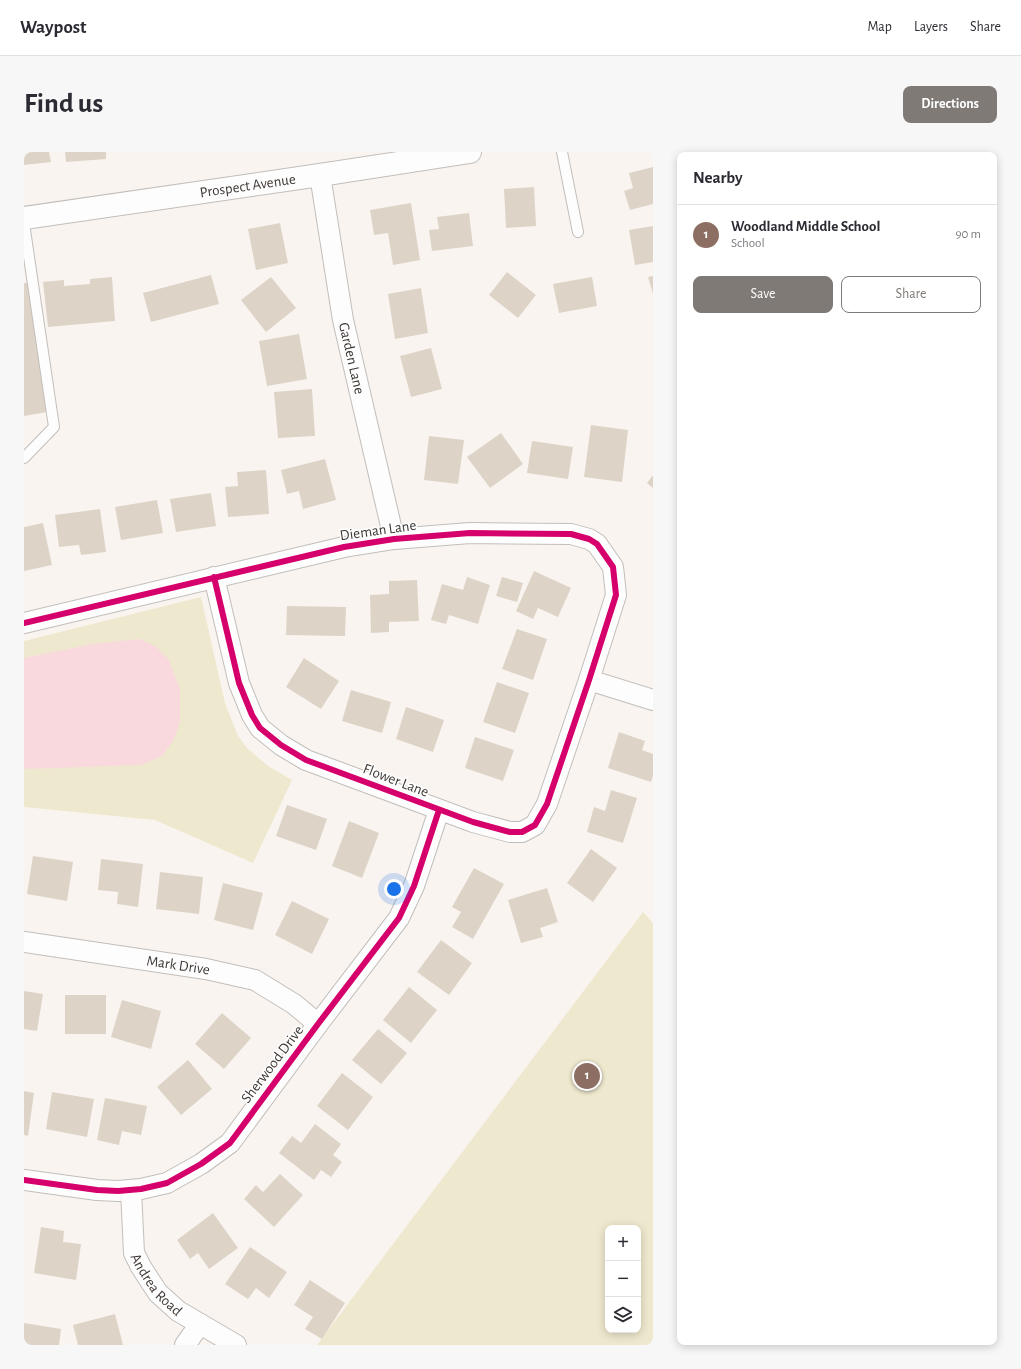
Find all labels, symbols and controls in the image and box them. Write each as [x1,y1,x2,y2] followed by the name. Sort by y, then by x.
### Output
[20,18,87,37] text: Waypost
[867,20,892,34] text: Map
[914,20,948,34] text: Layers
[970,20,1001,34] text: Share
[903,86,997,123] button: Directions
[24,90,103,118] text: Find us
[693,169,743,186] text: Nearby
[199,172,297,200] street label: Prospect Avenue
[731,219,880,234] text: Woodland Middle School
[704,228,708,241] text: 1
[955,228,981,241] text: 90 m
[731,237,765,250] text: School
[693,276,833,313] button: Save
[841,276,981,313] button: Share
[336,321,367,396] street label: Garden Lane
[339,518,417,543] street label: Dieman Lane
[361,761,431,800] street label: Flower Lane
[384,879,404,899] your location
[146,953,211,978] street label: Mark Drive
[239,1023,306,1106] street label: Sherwood Drive
[574,1061,600,1091] pin: 1
[605,1225,641,1333] map controls
[605,1225,641,1261] button: +
[127,1251,185,1319] street label: Andrea Road
[605,1261,641,1297] button: −
[605,1297,641,1333] button: layers

